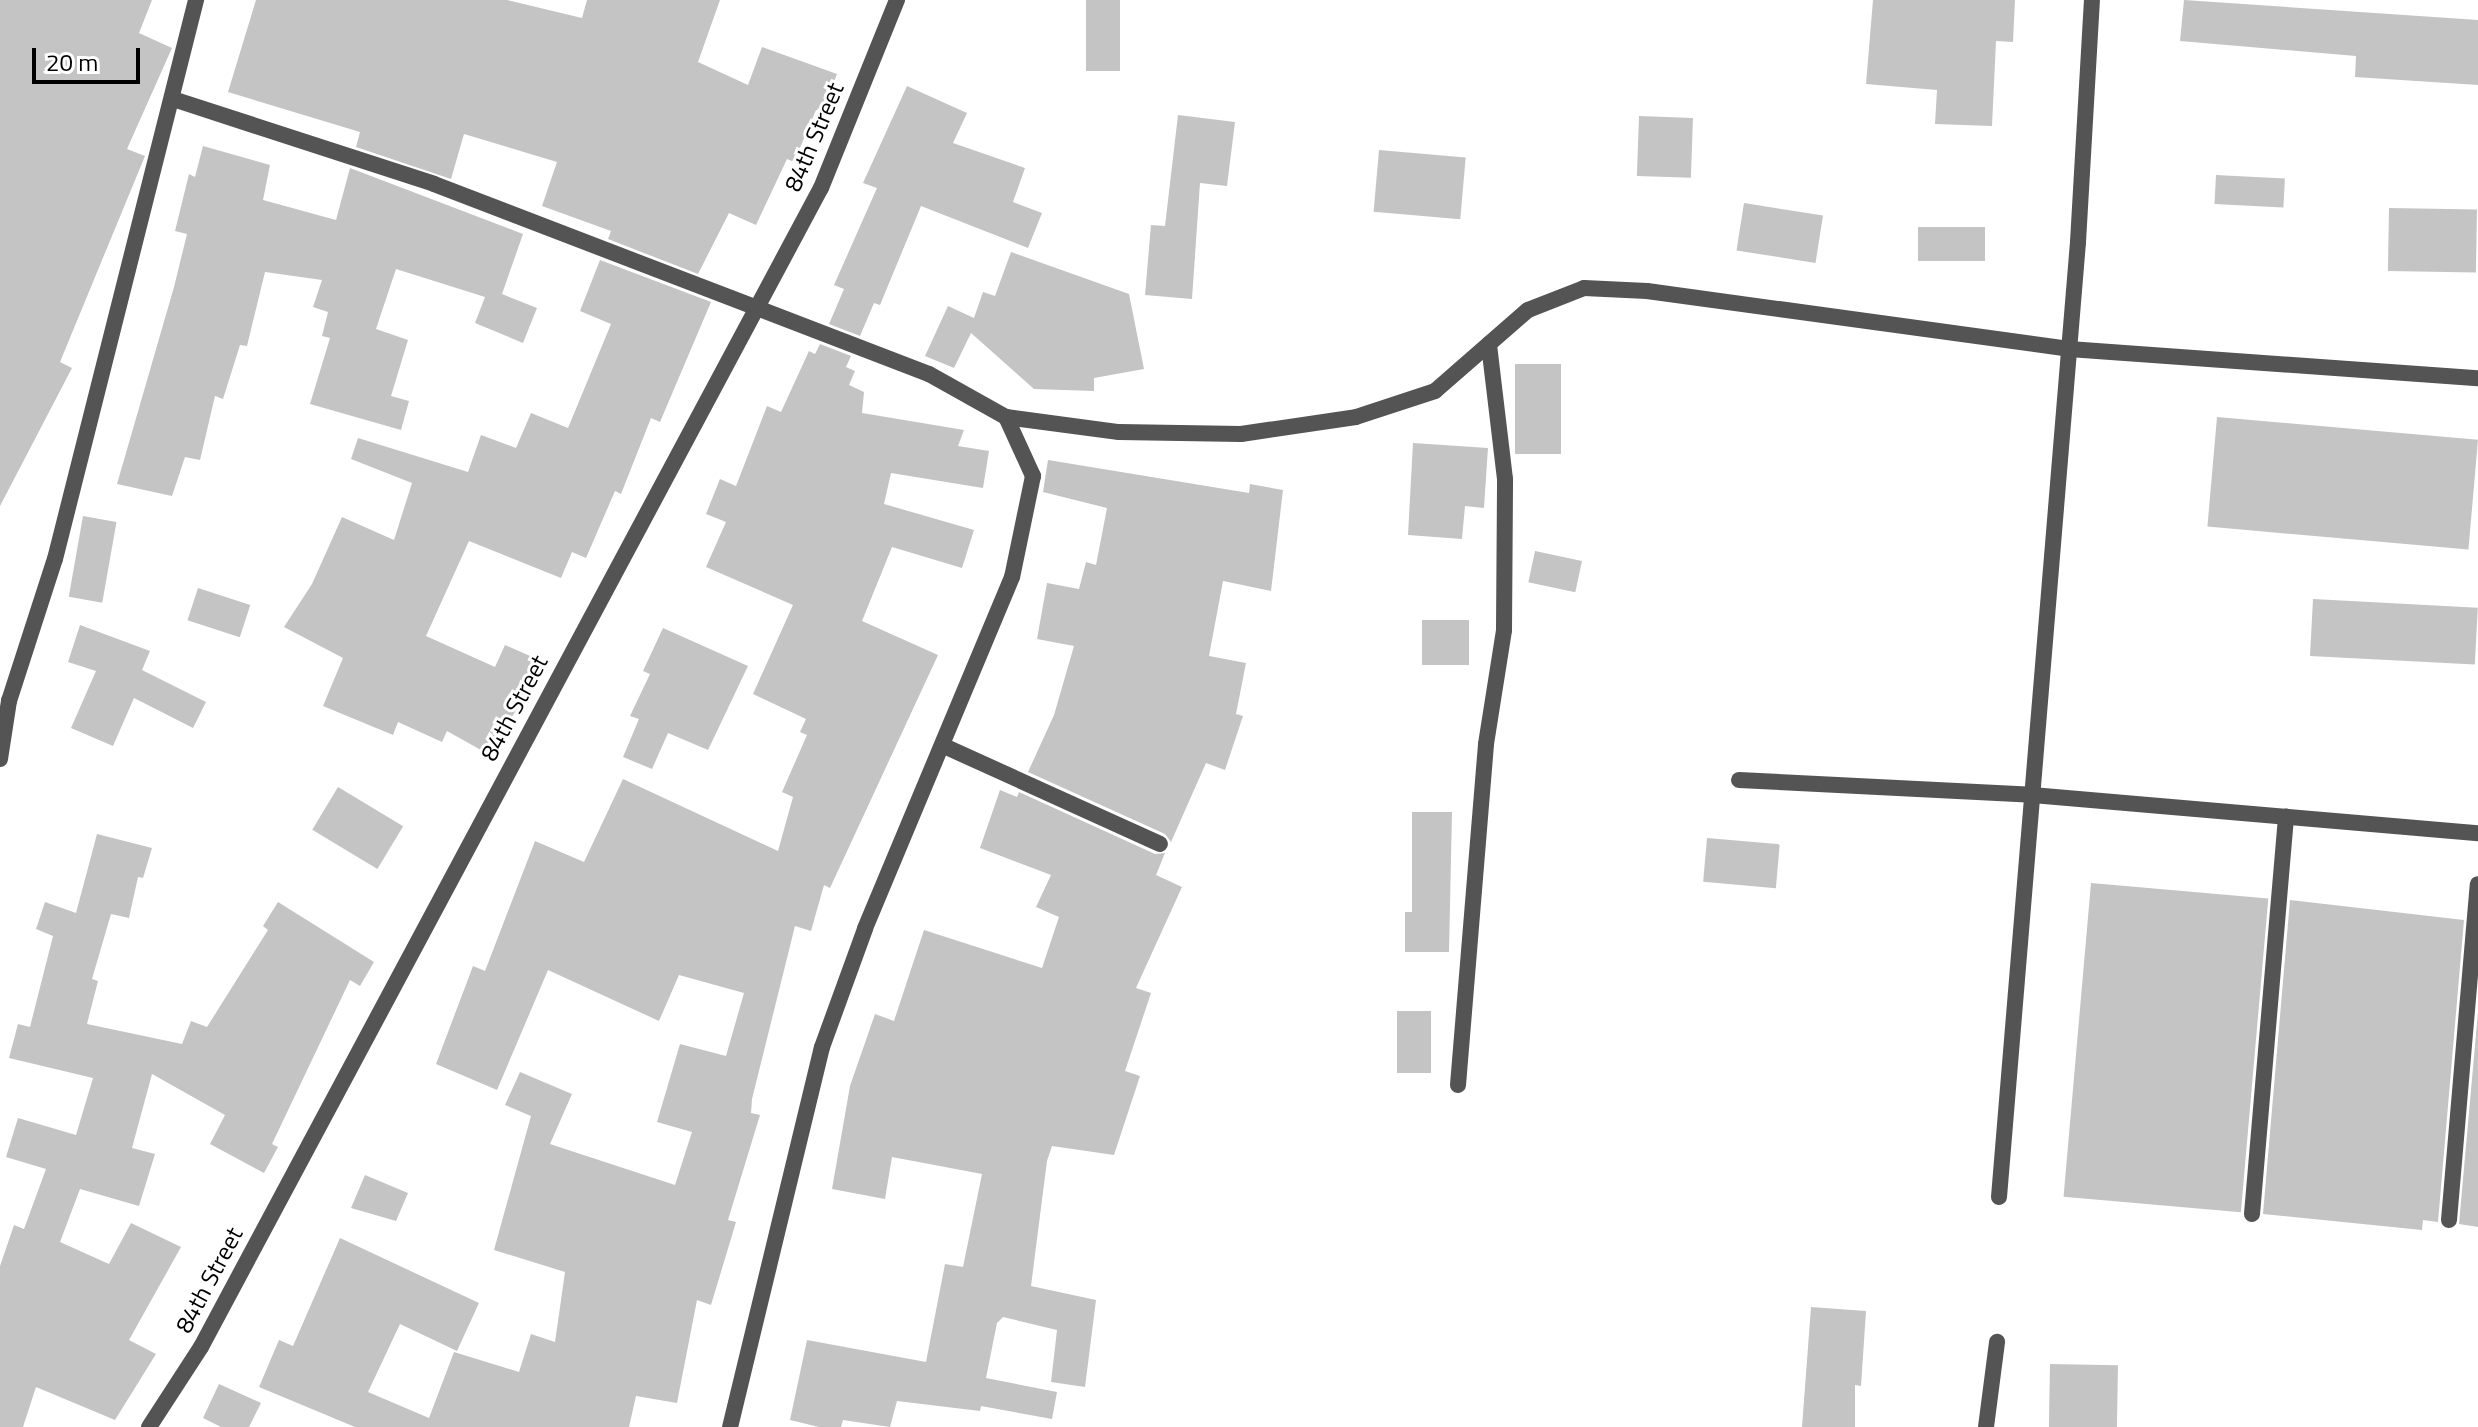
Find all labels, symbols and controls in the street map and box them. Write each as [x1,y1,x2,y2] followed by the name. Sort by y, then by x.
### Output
[36,32,144,82] scale bar
[46,44,98,80] text: 20 m
[778,78,850,196] street label: 84th Street
[474,650,554,766] street label: 84th Street
[169,1222,249,1338] street label: 84th Street

